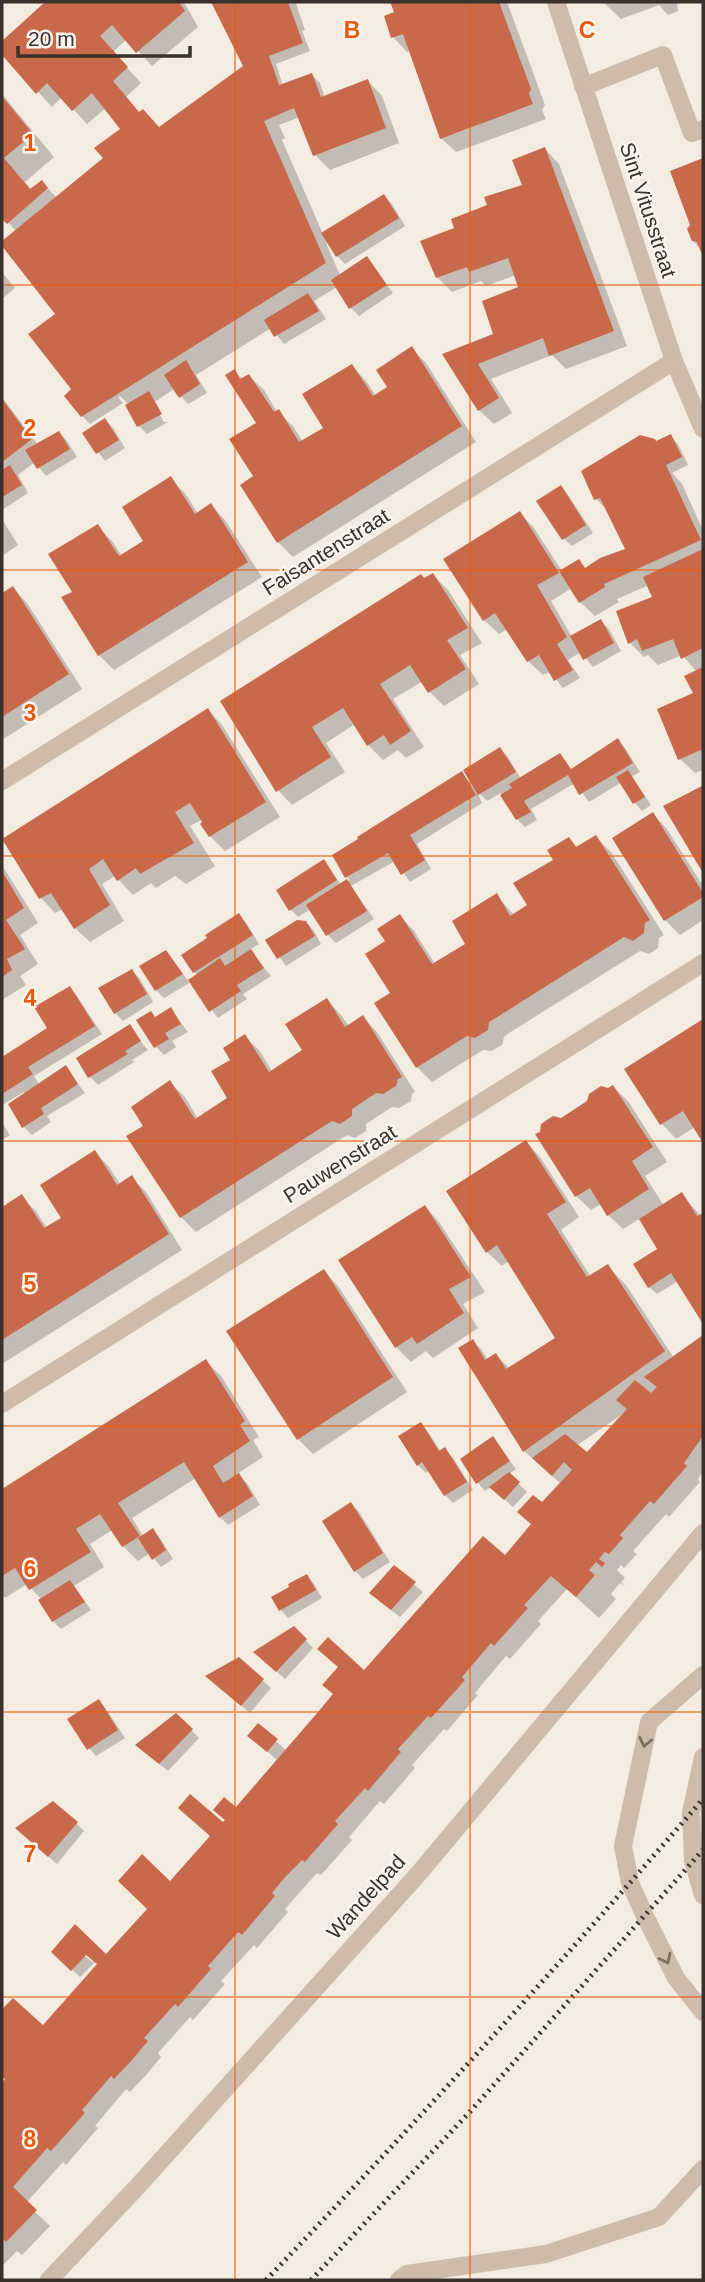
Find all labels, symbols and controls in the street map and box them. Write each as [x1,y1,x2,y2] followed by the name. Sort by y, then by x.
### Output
[18,14,189,58] scale bar
[344,17,360,43] text: B
[579,17,595,43] text: C
[28,27,75,50] text: 20 m
[24,130,37,156] text: 1
[616,139,681,281] street label: Sint Vitusstraat
[24,415,36,441] text: 2
[258,503,393,600] street label: Faisantenstraat
[24,700,36,726] text: 3
[24,985,37,1011] text: 4
[279,1120,400,1207] street label: Pauwenstraat
[24,1271,37,1297] text: 5
[24,1556,36,1582] text: 6
[638,1736,653,1748] one-way arrow
[24,1841,36,1867] text: 7
[322,1850,409,1944] street label: Wandelpad
[658,1952,672,1964] one-way arrow
[24,2126,37,2152] text: 8

